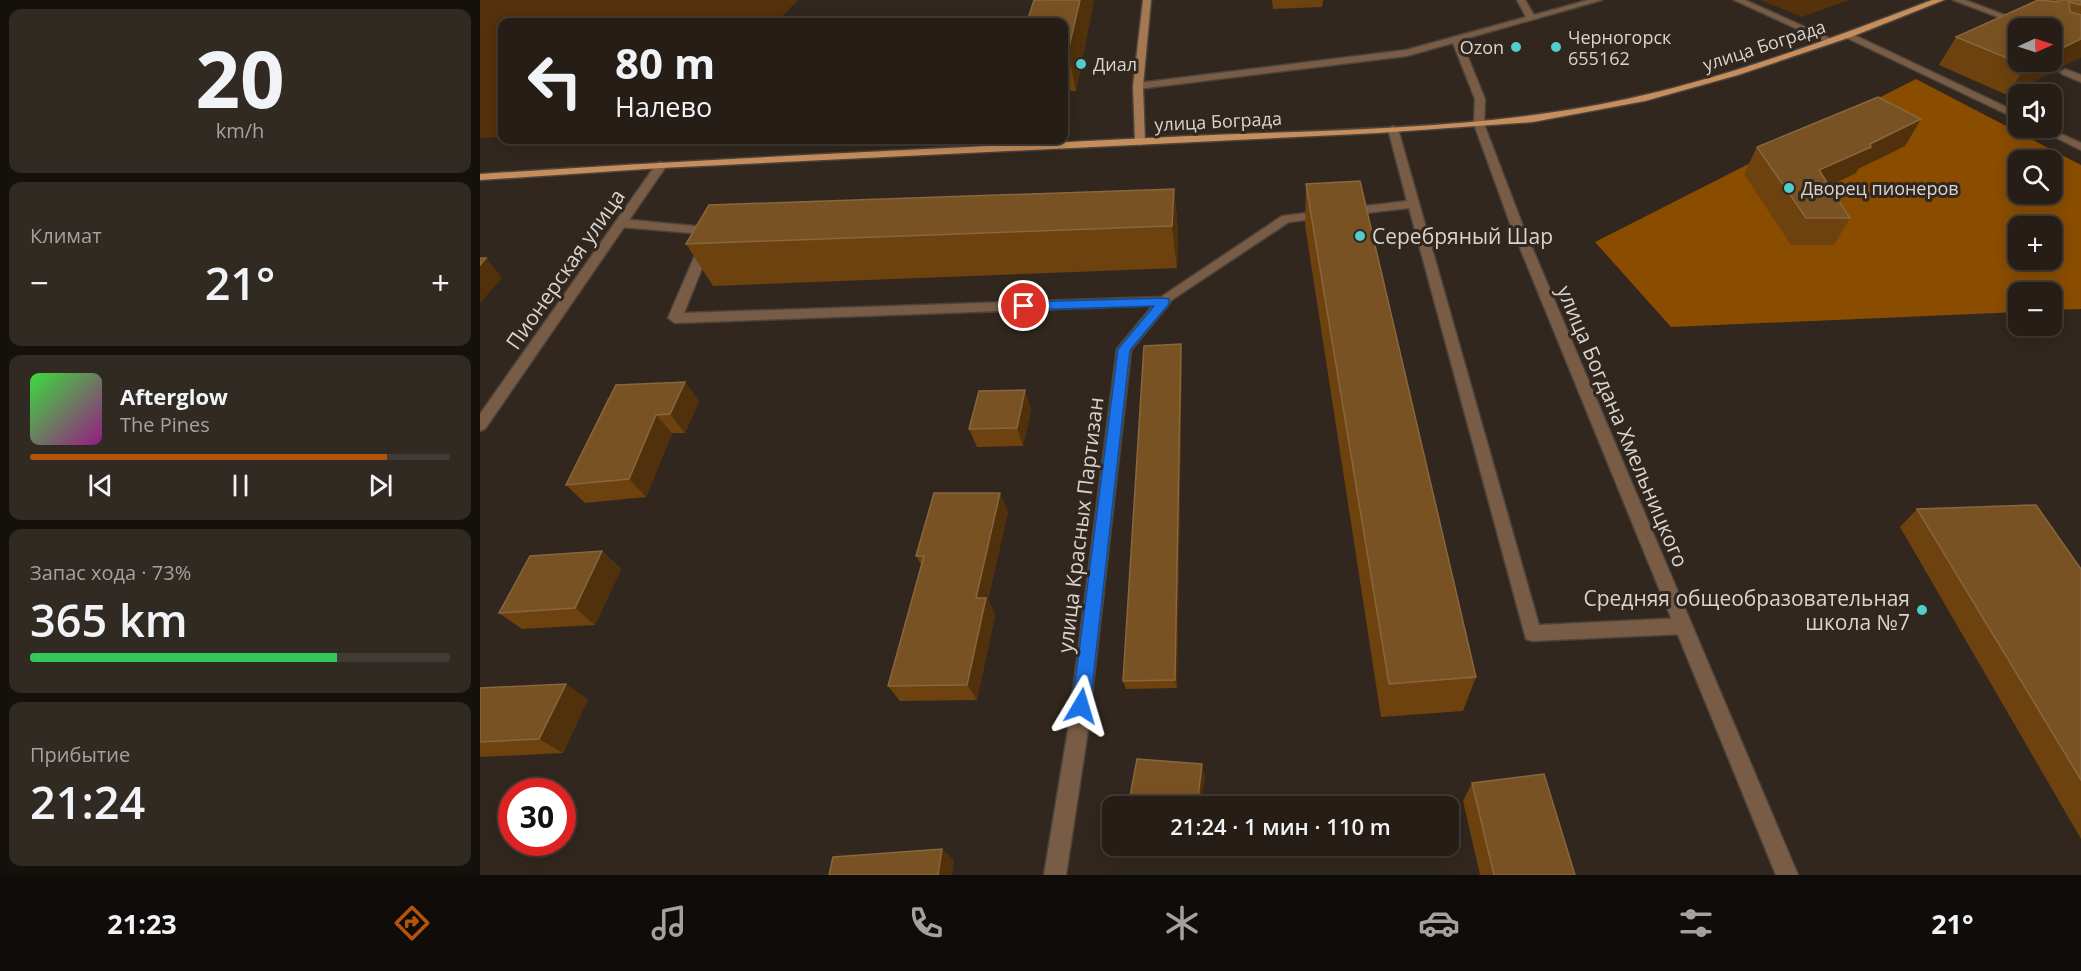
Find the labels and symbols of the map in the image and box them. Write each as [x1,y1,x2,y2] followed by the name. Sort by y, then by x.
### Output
[1700,14,1828,76] street label: улица Бограда
[2008,18,2062,72] north arrow
[1568,25,1672,70] place label: Черногорск 655162
[1460,35,1504,59] place label: Ozon
[1509,40,1523,54] marker: Ozon
[1549,40,1563,54] marker: Черногорск 655162
[1093,52,1137,76] place label: Диал
[1074,57,1088,71] marker: Диал
[1154,106,1282,136] street label: улица Бограда
[1801,176,1959,200] place label: Дворец пионеров
[1782,181,1796,195] marker: Дворец пионеров
[499,183,631,355] street label: Пионерская улица
[1372,222,1553,250] place label: Серебряный Шар
[1353,229,1367,243] marker: Серебряный Шар
[998,280,1049,331] pin
[1551,281,1695,571] street label: улица Богдана Хмельницкого
[1050,395,1110,655] street label: улица Красных Партизан
[1583,584,1910,636] place label: Средняя общеобразовательная школа №7
[1915,603,1929,617] marker: Средняя общеобразовательная школа №7
[1049,674,1113,738] position arrow
[498,778,576,856] speed limit sign: 30

